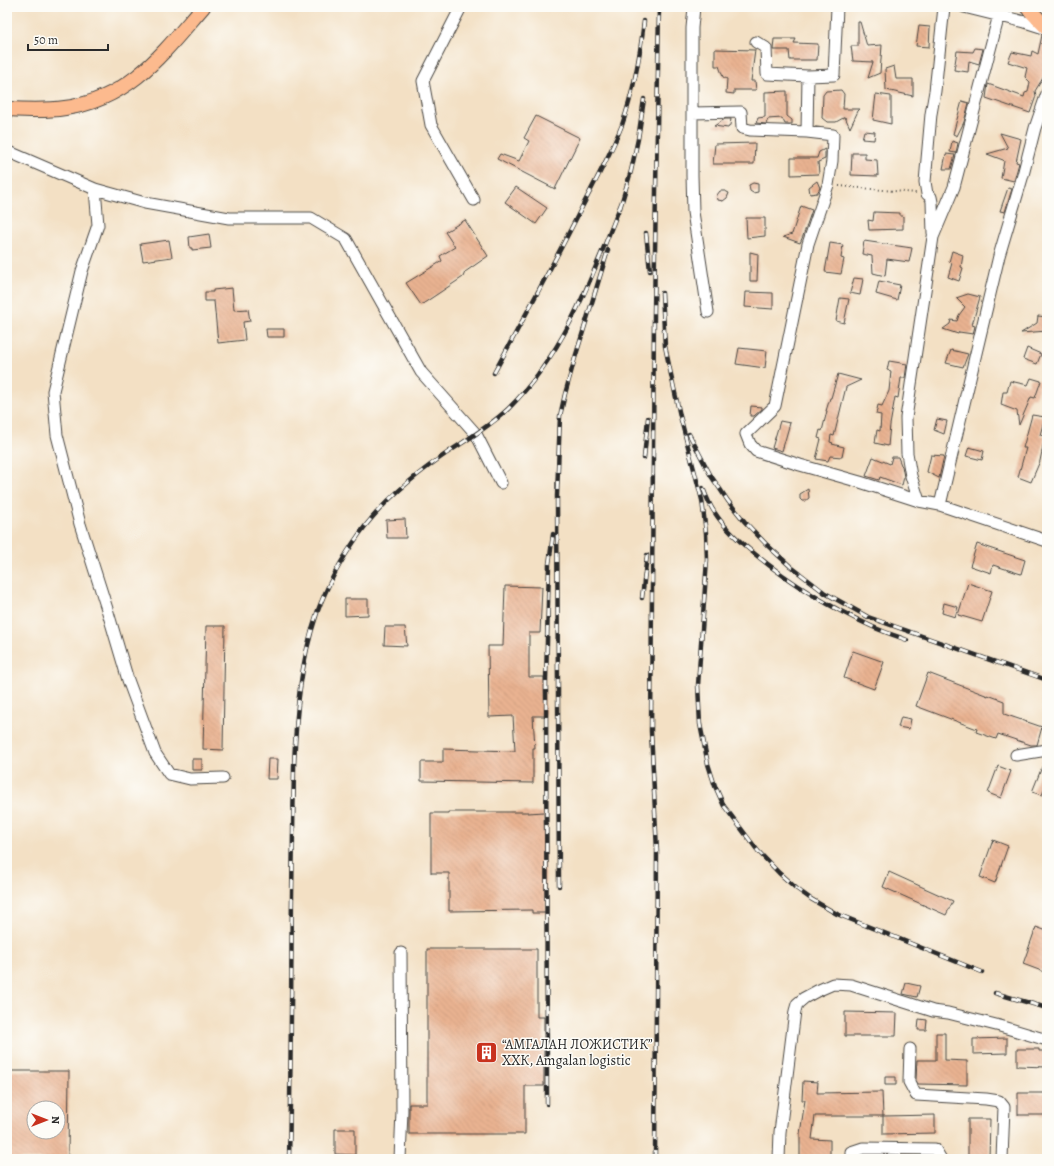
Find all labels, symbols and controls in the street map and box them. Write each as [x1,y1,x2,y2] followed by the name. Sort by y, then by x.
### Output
[28,26,108,52] scale bar
[34,32,58,48] text: 50 m
[502,1035,653,1070] place label: “АМГАЛАН ЛОЖИСТИК” ХХК, Amgalan logistic
[473,1039,499,1065] building icon: “АМГАЛАН ЛОЖИСТИК” ХХК, Amgalan logistic
[26,1100,66,1140] north arrow
[48,1116,63,1124] text: N

